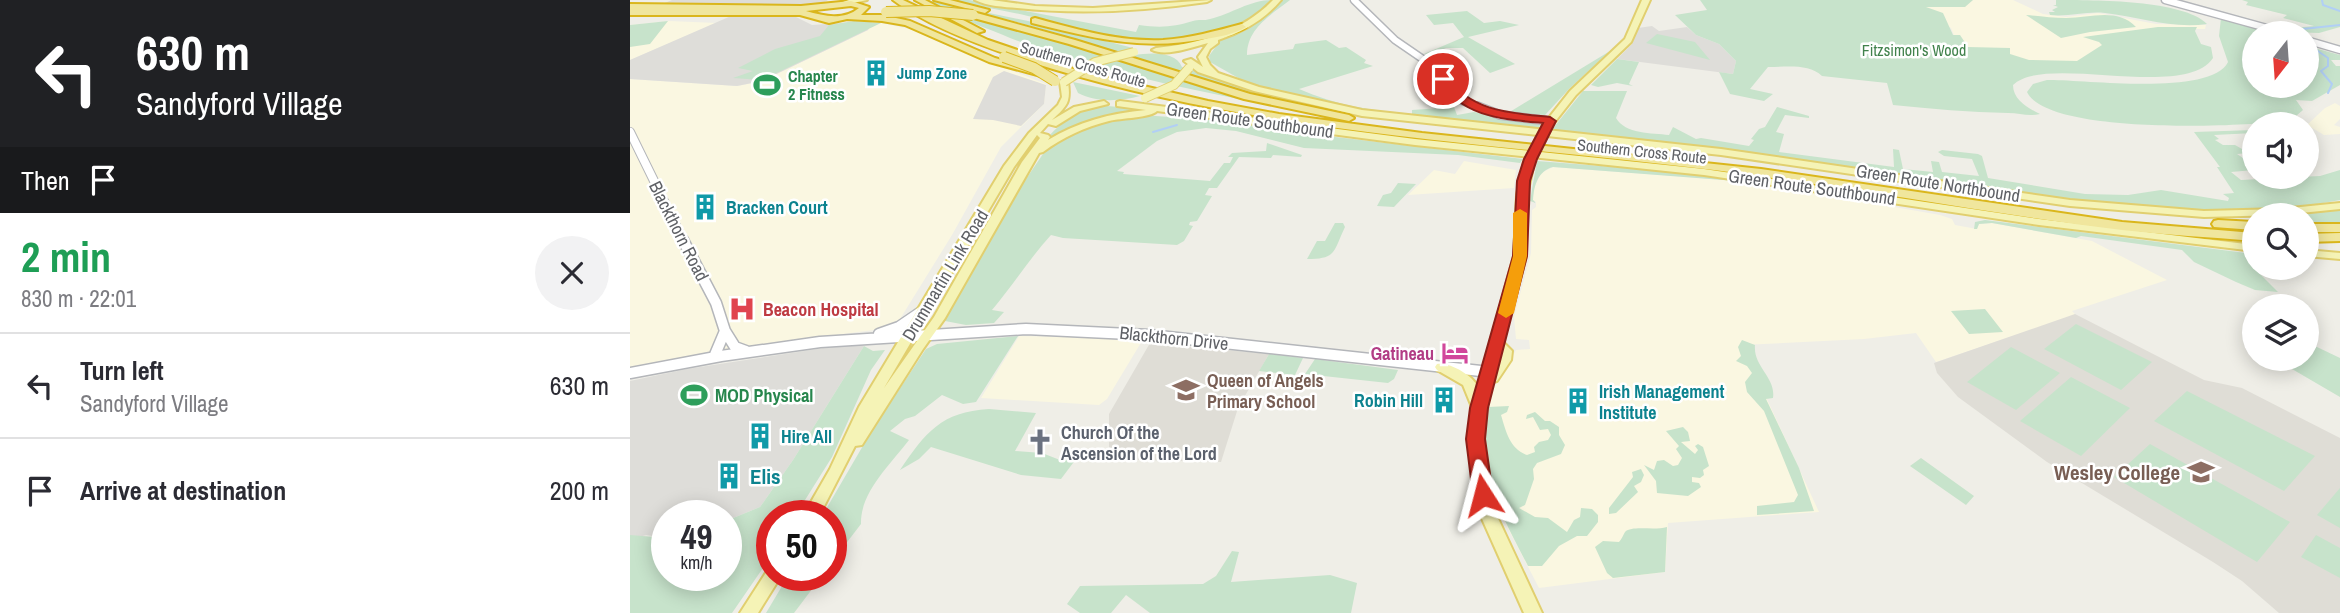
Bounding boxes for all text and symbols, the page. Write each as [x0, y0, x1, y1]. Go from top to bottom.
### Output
text: 630 m [136, 19, 250, 85]
north arrow [2242, 21, 2319, 98]
map controls [2242, 21, 2319, 371]
icon: left [21, 28, 112, 119]
street label: Southern Cross Route [1018, 36, 1148, 92]
park label: Fitzsimon's Wood [1862, 39, 1966, 61]
pin [1413, 49, 1473, 109]
building icon: Jump Zone [861, 58, 891, 88]
icon: arrive [1424, 60, 1462, 98]
place label: Jump Zone [897, 62, 967, 84]
place label: Chapter 2 Fitness [788, 65, 845, 105]
sports icon: Chapter 2 Fitness [752, 70, 782, 100]
text: Sandyford Village [136, 82, 343, 125]
street label: Green Route Southbound [1165, 96, 1335, 144]
button: sound [2242, 112, 2319, 189]
street label: Southern Cross Route [1576, 133, 1708, 169]
street label: Green Route Northbound [1854, 158, 2022, 208]
icon: arrive [84, 161, 122, 199]
text: Then [21, 163, 70, 198]
street label: Green Route Southbound [1727, 163, 1897, 211]
street label: Blackthorn Road [643, 177, 715, 285]
building icon: Bracken Court [690, 192, 720, 222]
place label: Bracken Court [726, 195, 828, 220]
button: search [2242, 203, 2319, 280]
street label: Drummartin Link Road [896, 205, 994, 345]
text: 2 min [21, 229, 111, 285]
button: close [535, 236, 609, 310]
text: 830 m · 22:01 [21, 283, 136, 314]
hospital icon: Beacon Hospital [727, 294, 757, 324]
button: layers [2242, 294, 2319, 371]
place label: Beacon Hospital [763, 297, 879, 322]
street label: Blackthorn Drive [1118, 320, 1230, 356]
hotel icon: Gatineau [1440, 338, 1470, 368]
place label: Gatineau [1371, 341, 1434, 366]
text: Turn left [80, 353, 164, 388]
icon: left [21, 367, 59, 405]
text: 630 m [550, 368, 609, 403]
place label: Queen of Angels Primary School [1207, 368, 1324, 414]
school or university icon: Queen of Angels Primary School [1171, 375, 1201, 405]
place label: Irish Management Institute [1599, 379, 1725, 425]
sports icon: MOD Physical [679, 380, 709, 410]
place label: MOD Physical [715, 383, 813, 408]
building icon: Robin Hill [1429, 385, 1459, 415]
building icon: Irish Management Institute [1563, 386, 1593, 416]
text: Sandyford Village [80, 388, 229, 419]
place label: Robin Hill [1354, 388, 1423, 413]
place label: Church Of the Ascension of the Lord [1061, 420, 1217, 466]
building icon: Hire All [745, 421, 775, 451]
place label: Hire All [781, 424, 832, 449]
church icon: Church Of the Ascension of the Lord [1025, 427, 1055, 457]
school or university icon: Wesley College [2186, 457, 2216, 487]
position arrow [1446, 458, 1520, 532]
place label: Wesley College [2054, 458, 2180, 487]
building icon: Elis [714, 461, 744, 491]
place label: Elis [750, 462, 781, 491]
icon: arrive [21, 472, 59, 510]
text: Arrive at destination [80, 473, 286, 508]
text: 200 m [550, 473, 609, 508]
speed limit sign: 50 [756, 500, 847, 591]
text: 49 [681, 513, 712, 560]
text: km/h [681, 550, 713, 575]

